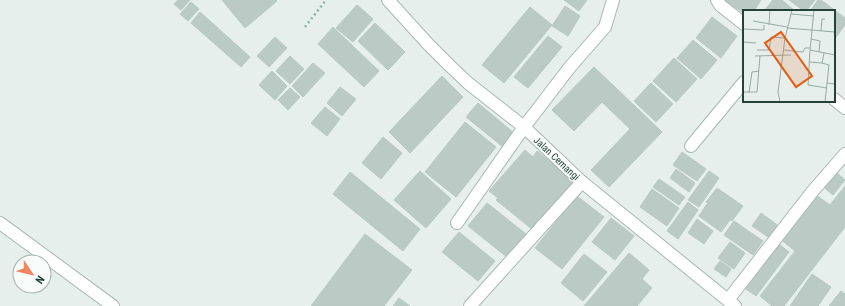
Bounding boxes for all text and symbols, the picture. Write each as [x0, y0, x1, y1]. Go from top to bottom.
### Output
inset map [743, 10, 835, 102]
street label: Jalan Cemangi [531, 134, 582, 182]
north arrow [12, 254, 52, 294]
text: N [32, 273, 47, 286]

